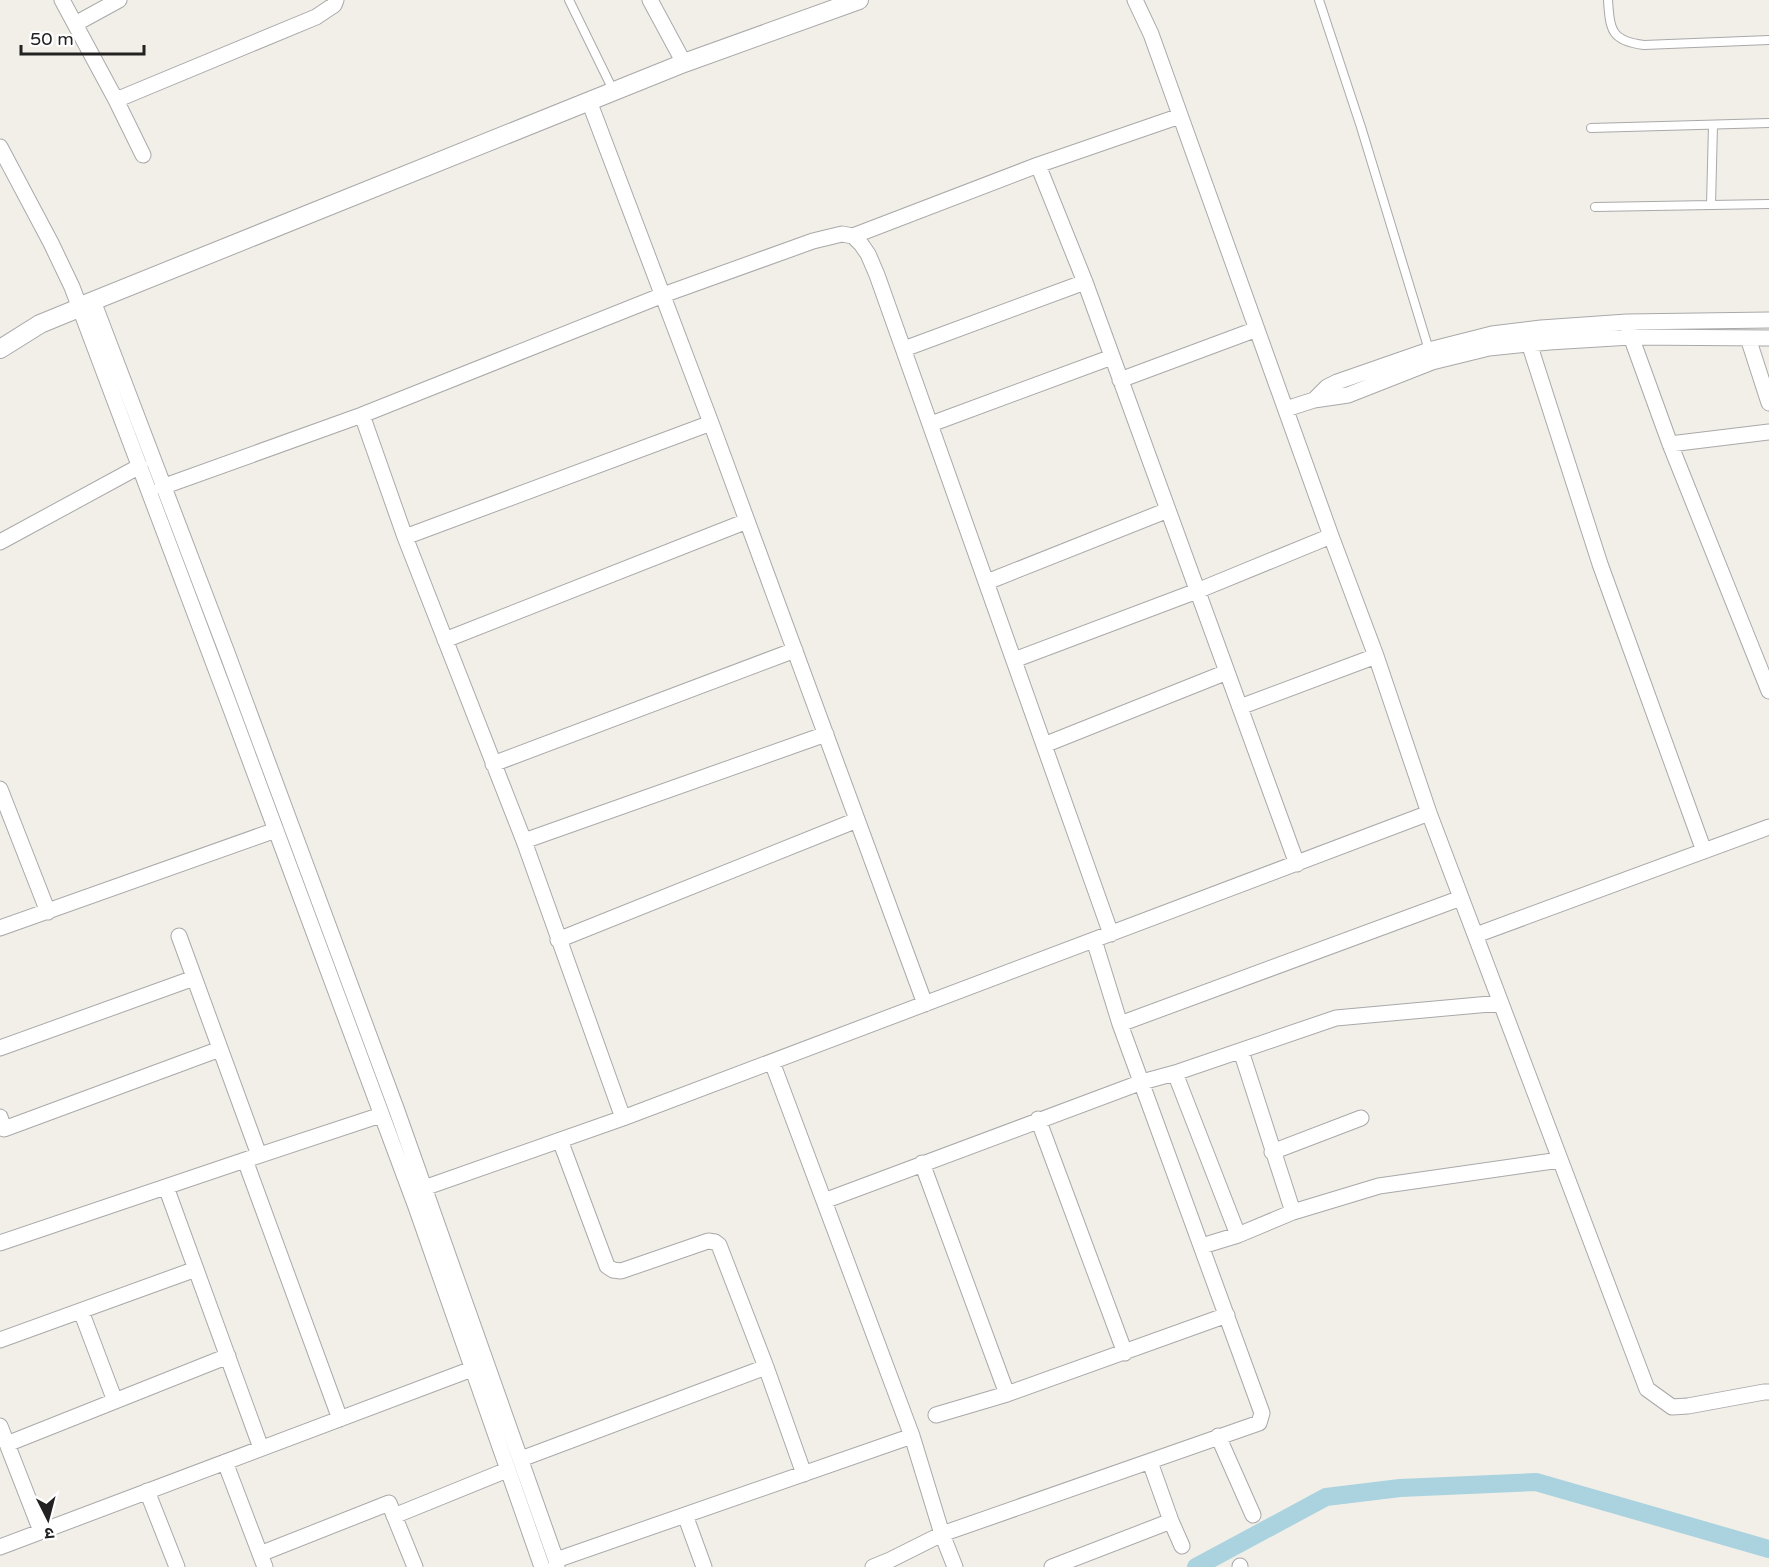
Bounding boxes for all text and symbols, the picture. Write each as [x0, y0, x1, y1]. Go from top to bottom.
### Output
scale bar [21, 18, 144, 56]
text: 50 m [30, 28, 74, 50]
north arrow [18, 1489, 78, 1549]
text: उ [43, 1522, 55, 1543]

